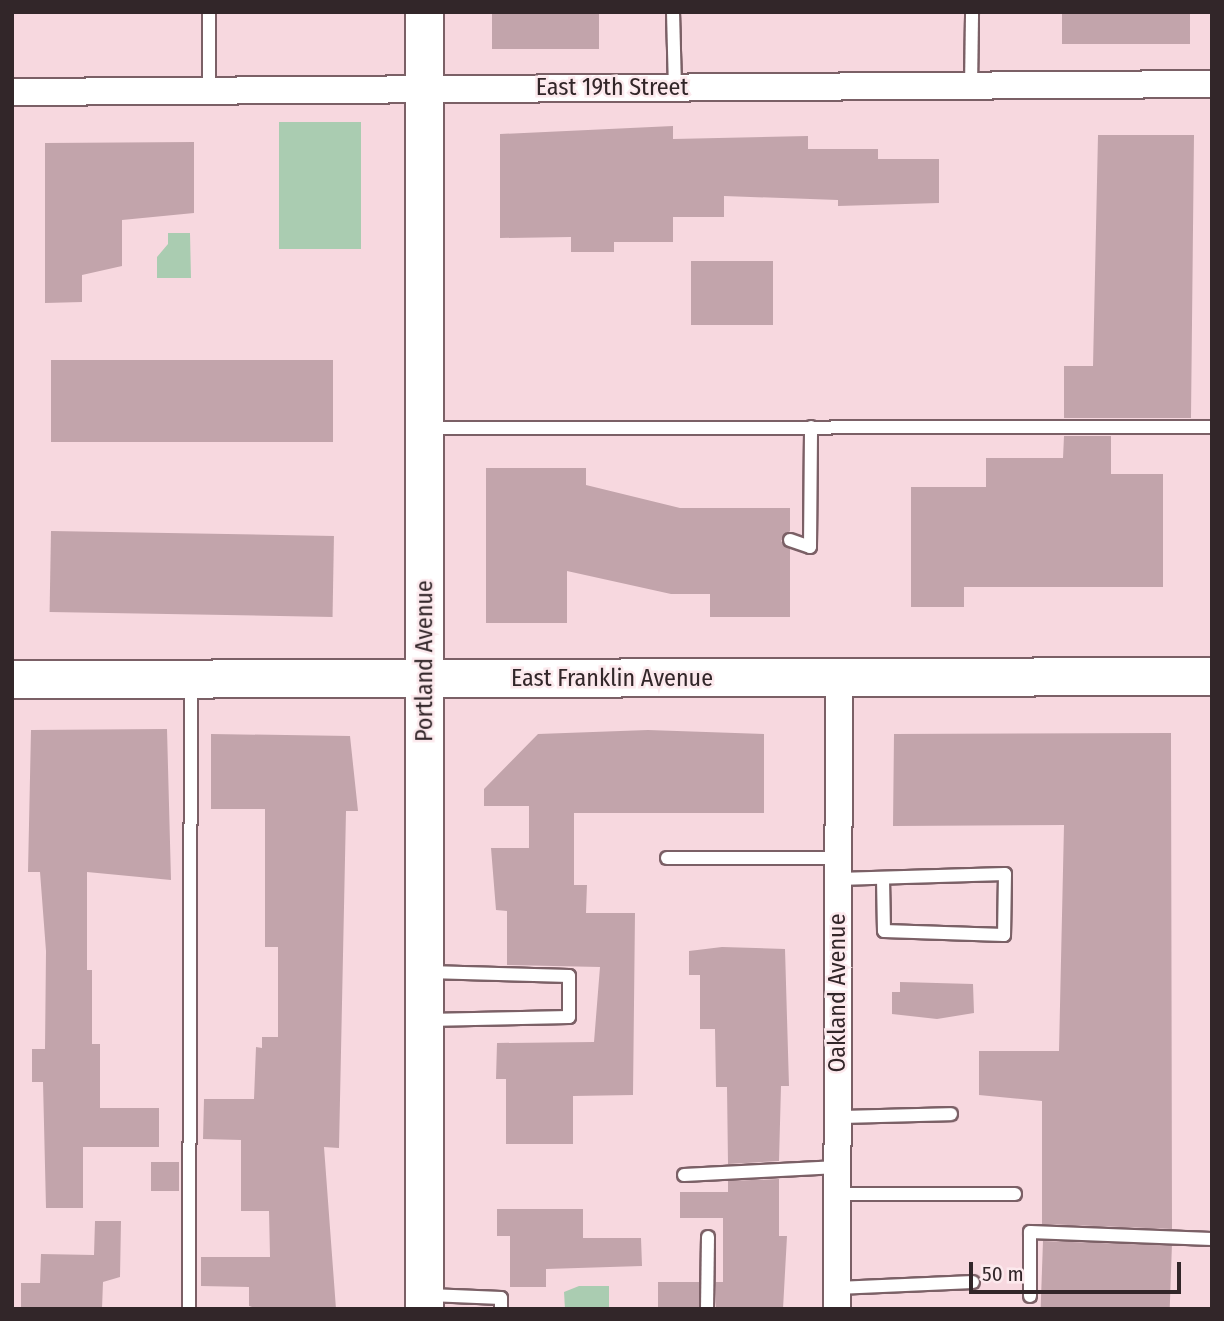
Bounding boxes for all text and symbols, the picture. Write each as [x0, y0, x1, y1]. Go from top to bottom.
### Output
street label: East 19th Street [536, 74, 688, 102]
street label: Portland Avenue [411, 580, 439, 742]
street label: East Franklin Avenue [511, 665, 713, 693]
street label: Oakland Avenue [824, 913, 852, 1073]
scale bar [972, 1248, 1184, 1292]
text: 50 m [982, 1261, 1024, 1287]

